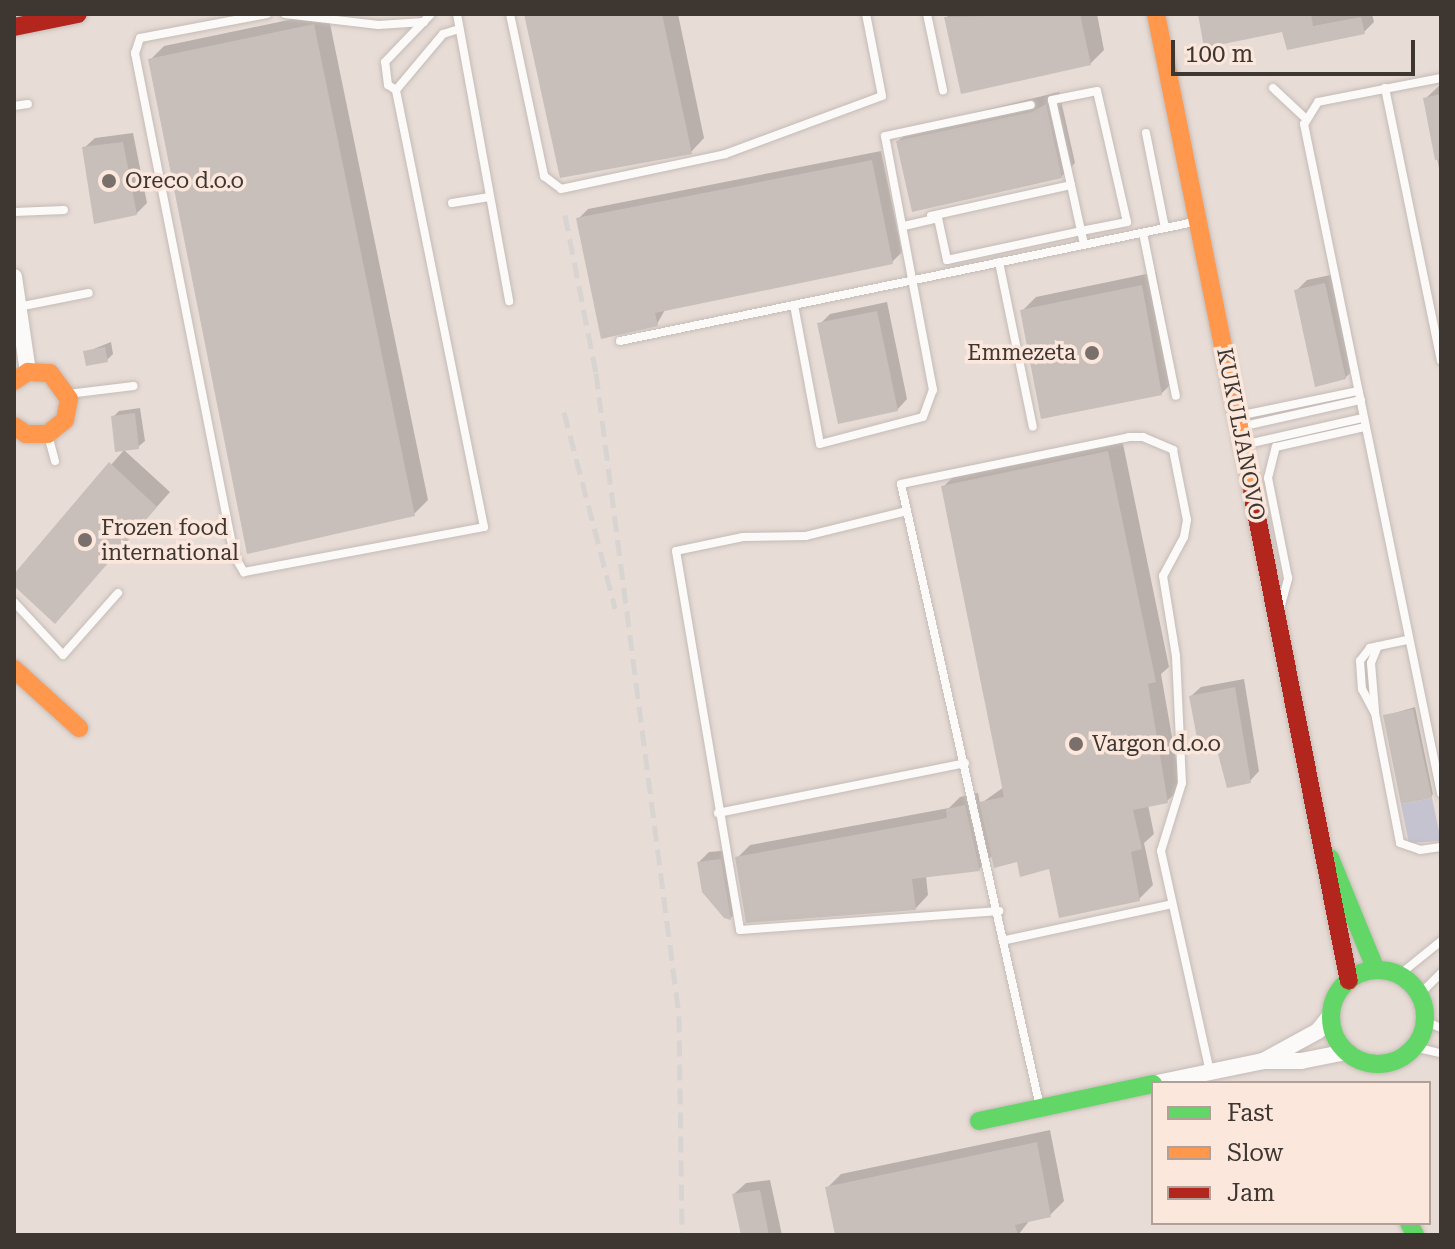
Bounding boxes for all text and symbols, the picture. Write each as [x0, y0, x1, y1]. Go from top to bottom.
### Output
scale bar [1175, 24, 1419, 74]
text: 100 m [1185, 40, 1253, 68]
place label: Oreco d.o.o [125, 168, 244, 194]
marker: Oreco d.o.o [100, 172, 118, 190]
place label: Emmezeta [967, 340, 1076, 366]
marker: Emmezeta [1083, 344, 1101, 362]
street label: KUKULJANOVO [1211, 346, 1271, 522]
place label: Frozen food international [101, 514, 239, 566]
marker: Frozen food international [76, 531, 94, 549]
place label: Vargon d.o.o [1092, 731, 1221, 757]
marker: Vargon d.o.o [1067, 735, 1085, 753]
legend [1151, 1081, 1431, 1225]
text: Fast [1227, 1099, 1274, 1127]
text: Slow [1227, 1139, 1283, 1167]
text: Jam [1227, 1179, 1275, 1207]

